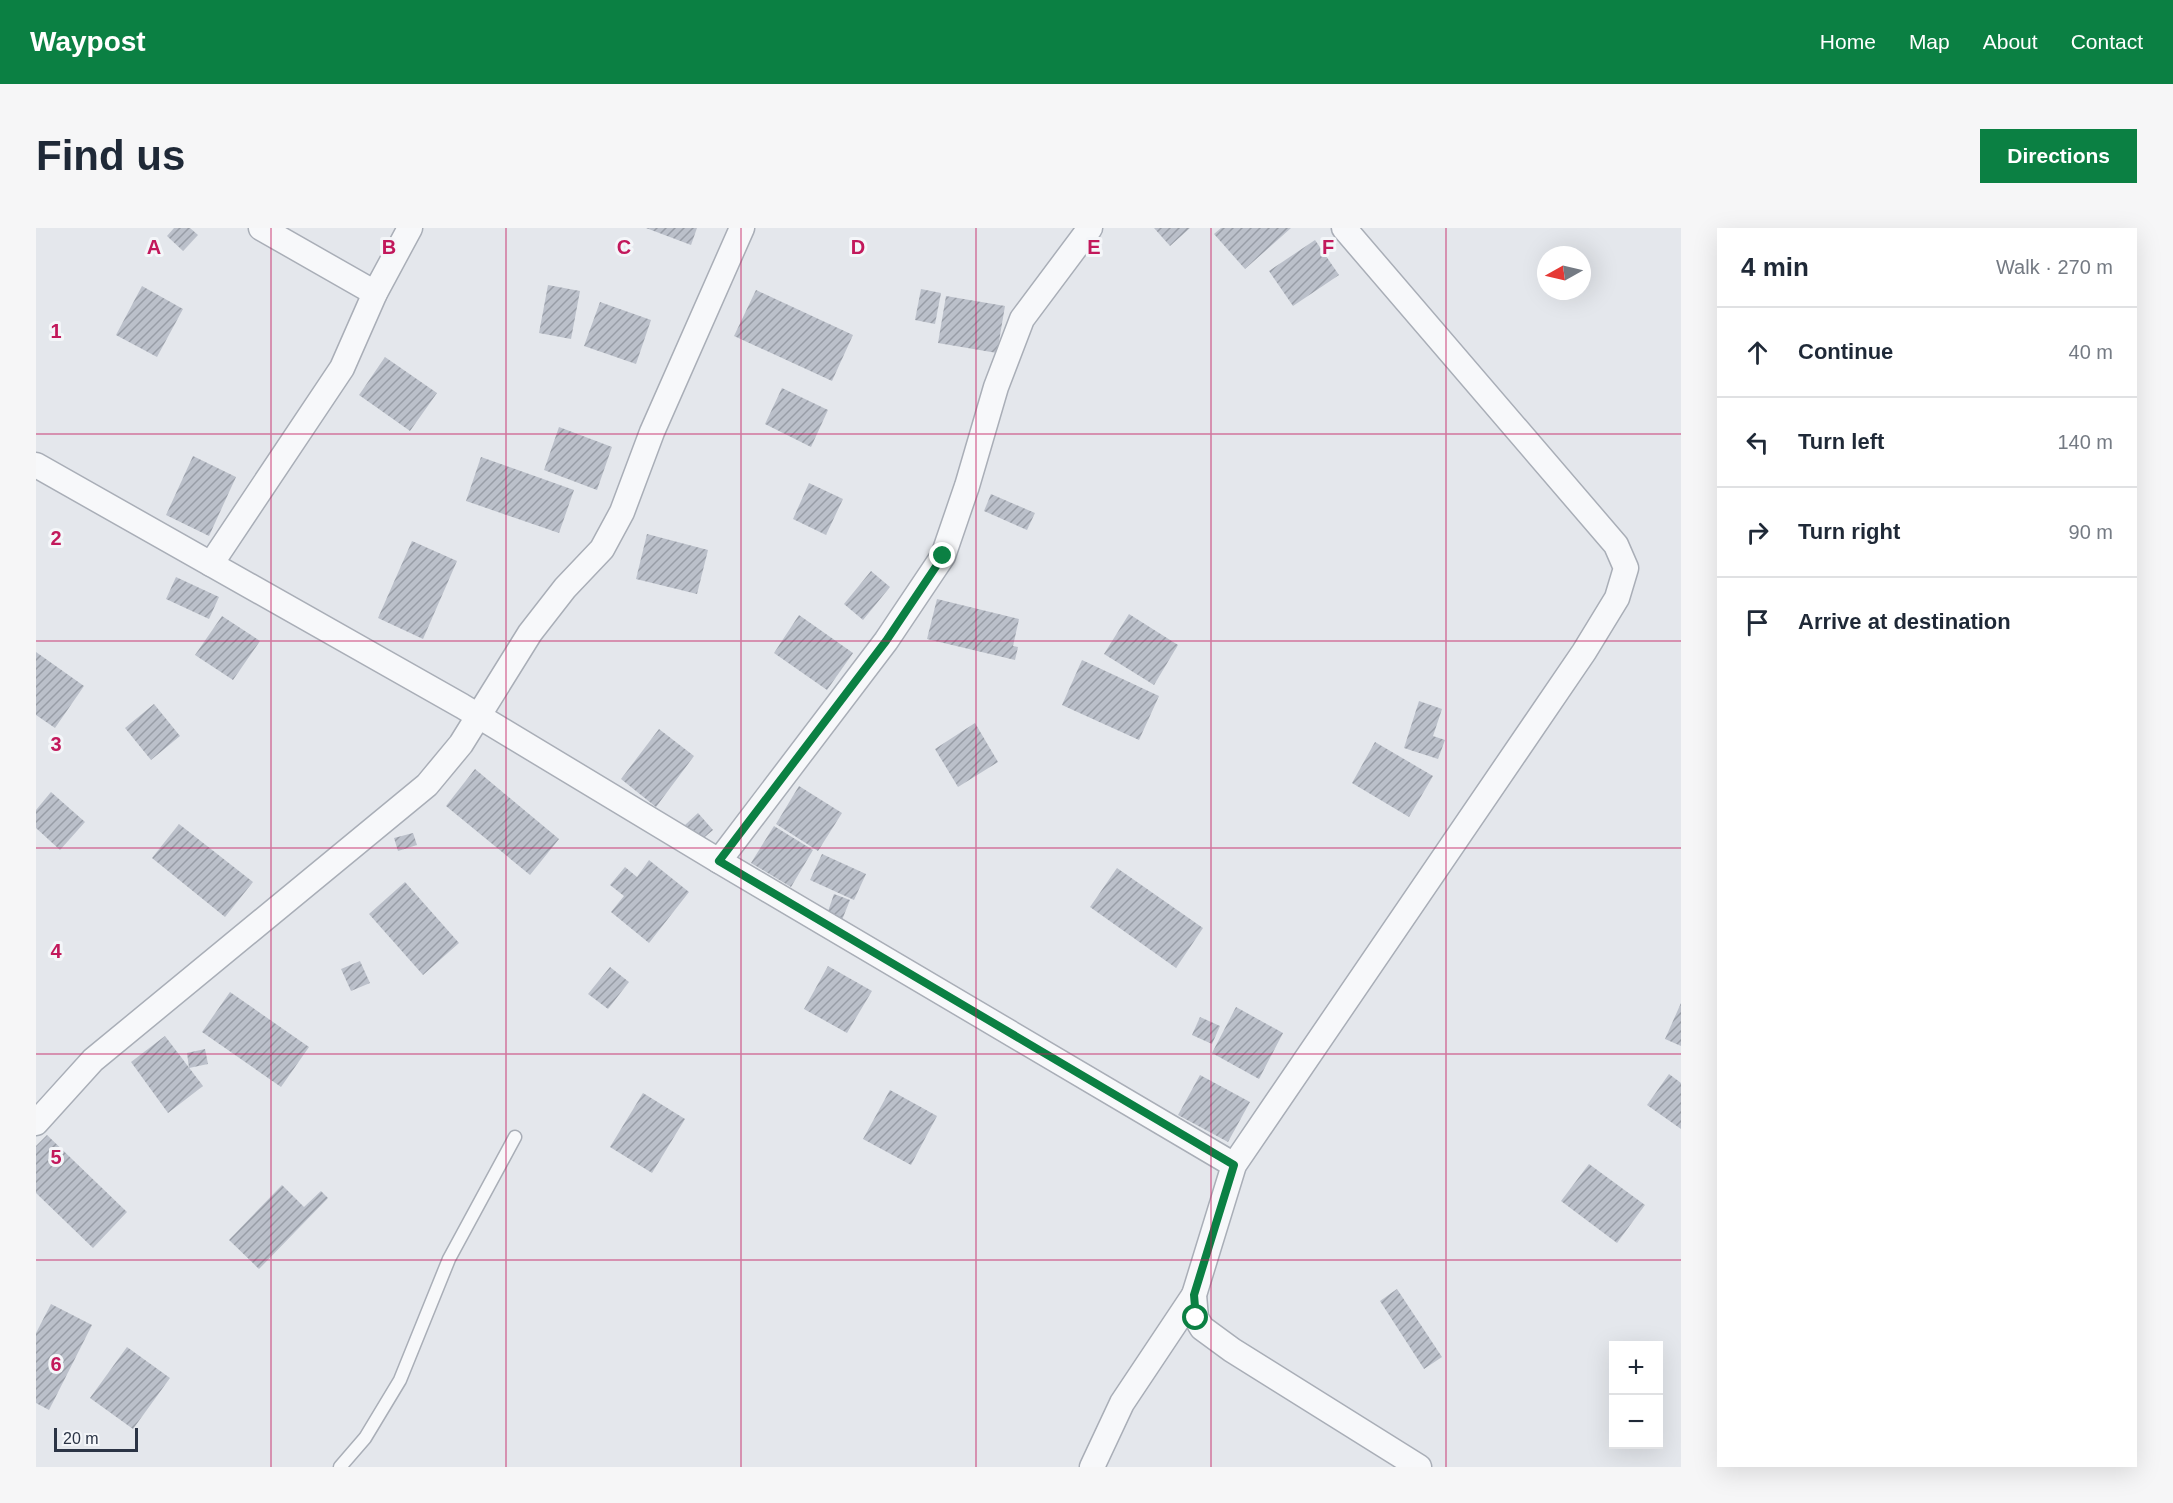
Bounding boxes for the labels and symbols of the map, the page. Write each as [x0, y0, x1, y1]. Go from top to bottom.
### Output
text: A [147, 236, 161, 258]
text: B [382, 236, 396, 258]
text: C [617, 236, 631, 258]
text: D [851, 236, 865, 258]
text: E [1087, 236, 1101, 258]
text: F [1322, 236, 1334, 258]
north arrow [1537, 246, 1591, 300]
text: 1 [50, 320, 62, 342]
text: 2 [50, 527, 62, 549]
route end [929, 542, 955, 568]
text: 3 [50, 733, 62, 755]
text: 4 [50, 940, 62, 962]
text: 5 [50, 1146, 62, 1168]
route start [1182, 1304, 1208, 1330]
text: 6 [50, 1353, 62, 1375]
scale bar [54, 1425, 138, 1452]

